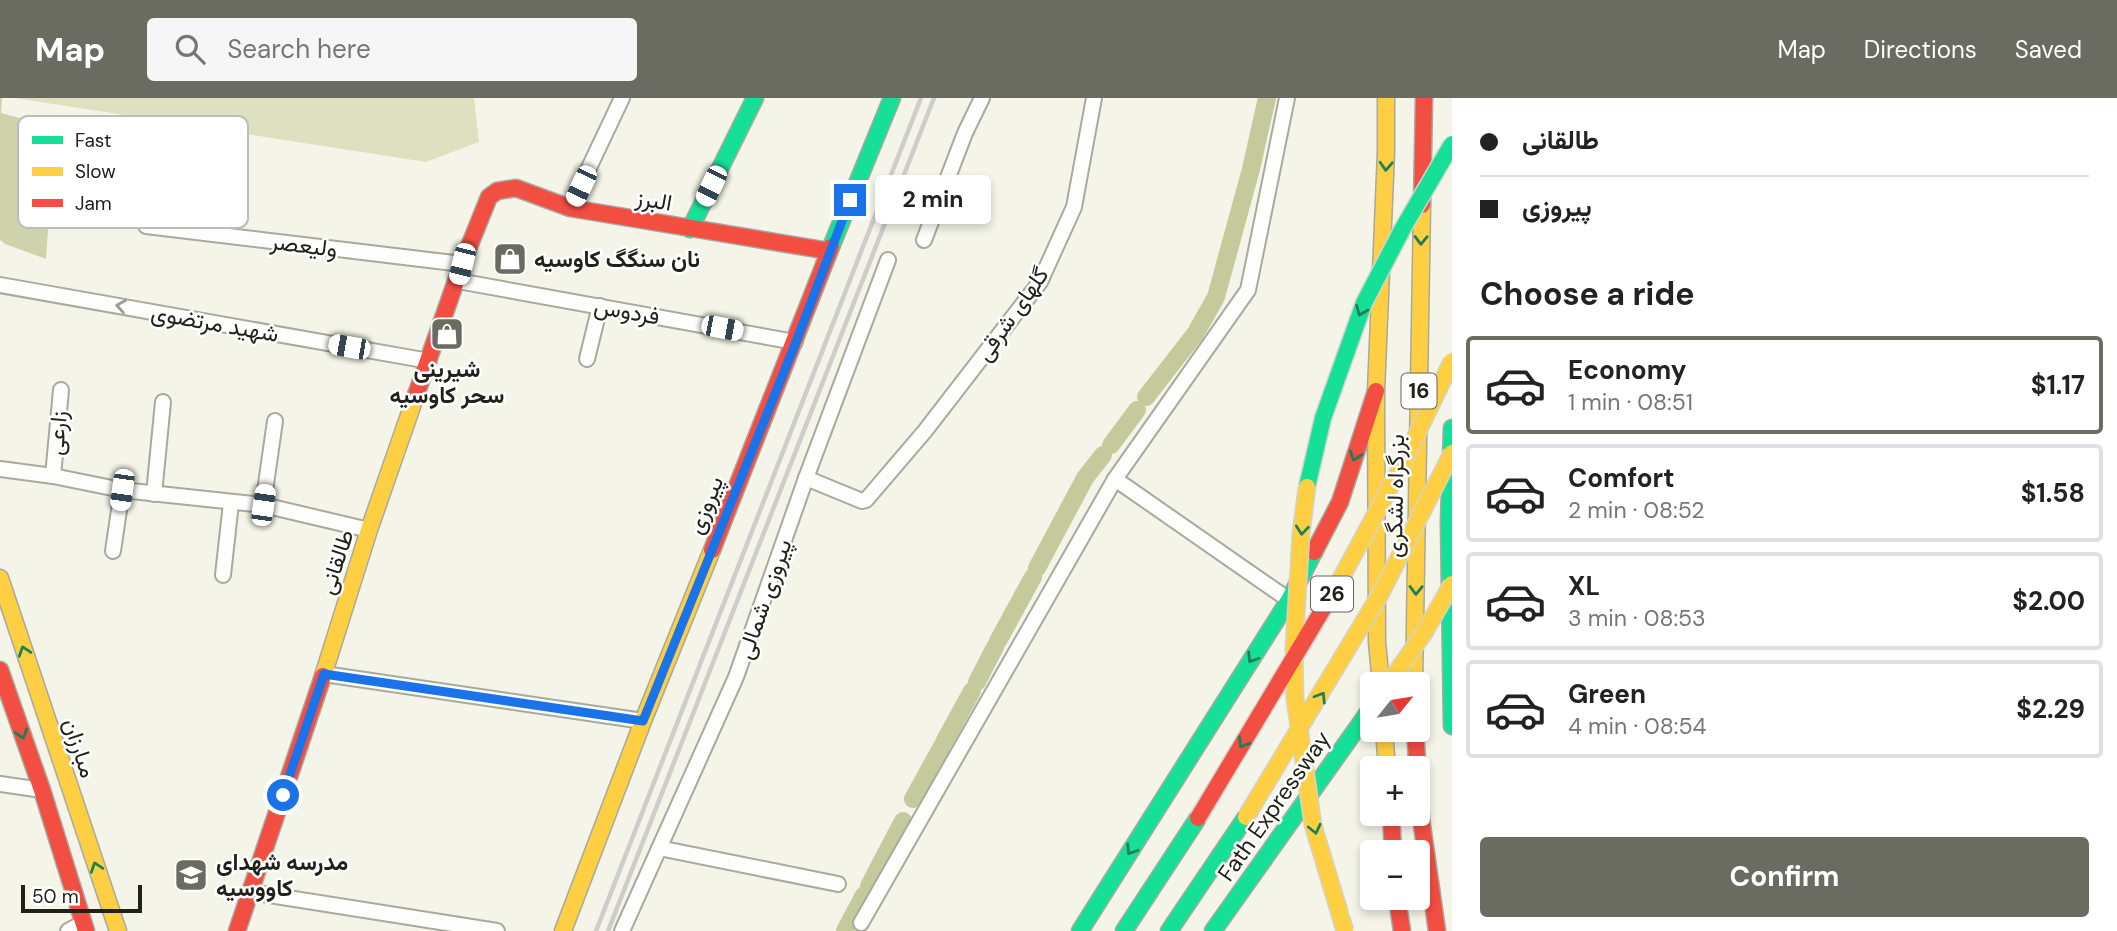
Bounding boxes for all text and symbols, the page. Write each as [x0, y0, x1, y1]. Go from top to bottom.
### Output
search box [147, 18, 637, 81]
text: Map [35, 28, 105, 71]
icon: search [171, 30, 209, 68]
text: Search here [227, 32, 371, 66]
text: Map [1778, 34, 1826, 65]
text: Directions [1864, 34, 1977, 65]
text: Saved [2015, 34, 2082, 65]
legend [18, 116, 248, 228]
text: طالقانی [1522, 123, 1599, 157]
text: Fast [75, 128, 111, 153]
text: Slow [75, 159, 116, 184]
one-way arrow [1378, 161, 1393, 172]
car [563, 163, 600, 209]
car [693, 163, 730, 209]
callout: 2 min [874, 176, 990, 224]
street label: البرز [633, 182, 675, 218]
route end [834, 184, 866, 216]
text: 2 min [903, 184, 963, 214]
text: پیروزی [1522, 190, 1592, 224]
text: Jam [75, 191, 112, 216]
street label: ولیعصر [268, 226, 339, 264]
one-way arrow [1413, 234, 1428, 245]
shop icon: نان سنگگ کاوسیه [491, 240, 529, 278]
car [447, 241, 478, 287]
place label: نان سنگگ کاوسیه [534, 244, 700, 274]
street label: گلهای شرقی [969, 261, 1055, 367]
text: Choose a ride [1480, 273, 1695, 315]
street label: فردوس [592, 290, 662, 332]
street label: شهید مرتضوی [149, 297, 281, 349]
one-way arrow [115, 299, 127, 314]
one-way arrow [1356, 304, 1370, 316]
car [700, 314, 745, 342]
shop icon: شیرینی سحر کاوسیه [428, 315, 466, 353]
car [327, 333, 372, 361]
text: Economy [1568, 353, 1686, 387]
place label: شیرینی سحر کاوسیه [390, 354, 504, 410]
icon: car [1484, 354, 1547, 417]
text: $1.17 [2031, 368, 2085, 402]
road number: 16 [1402, 374, 1436, 408]
text: 1 min · 08:51 [1568, 387, 1693, 417]
street label: زارعی [40, 409, 74, 457]
street label: بزرگراه لشگری [1379, 434, 1411, 558]
one-way arrow [1348, 449, 1363, 461]
text: Comfort [1568, 461, 1674, 495]
icon: car [1484, 462, 1547, 525]
car [109, 468, 136, 512]
street label: پیروزی [680, 472, 731, 539]
text: $1.58 [2021, 476, 2085, 510]
car [250, 483, 277, 527]
text: 2 min · 08:52 [1568, 495, 1705, 525]
one-way arrow [1295, 525, 1310, 536]
street label: طالقانی [311, 526, 361, 598]
street label: پیروزی شمالی [729, 535, 799, 663]
text: XL [1568, 569, 1600, 603]
icon: car [1484, 570, 1547, 633]
road number: 26 [1311, 576, 1353, 612]
one-way arrow [1409, 584, 1424, 595]
text: $2.00 [2012, 584, 2085, 618]
text: 3 min · 08:53 [1568, 603, 1706, 633]
one-way arrow [18, 645, 32, 657]
one-way arrow [1248, 650, 1261, 663]
north arrow [1360, 672, 1430, 742]
map controls [1360, 672, 1430, 910]
text: Green [1568, 677, 1646, 711]
icon: car [1484, 678, 1547, 741]
one-way arrow [1312, 692, 1325, 705]
text: $2.29 [2016, 692, 2085, 726]
text: 4 min · 08:54 [1568, 711, 1706, 741]
street label: مبارزان [56, 714, 104, 782]
street label: Fath Expressway [1211, 725, 1337, 887]
one-way arrow [14, 728, 28, 740]
one-way arrow [1238, 736, 1251, 749]
button: + [1360, 756, 1430, 826]
route start [267, 779, 299, 811]
one-way arrow [1307, 823, 1321, 835]
button: Confirm [1480, 837, 2089, 917]
button: − [1360, 840, 1430, 910]
one-way arrow [1126, 842, 1139, 855]
place label: مدرسه شهدای کاووسیه [216, 847, 348, 903]
school or university icon: مدرسه شهدای کاووسیه [172, 856, 210, 894]
one-way arrow [90, 861, 104, 873]
scale bar [21, 882, 142, 914]
text: 50 m [32, 884, 79, 909]

